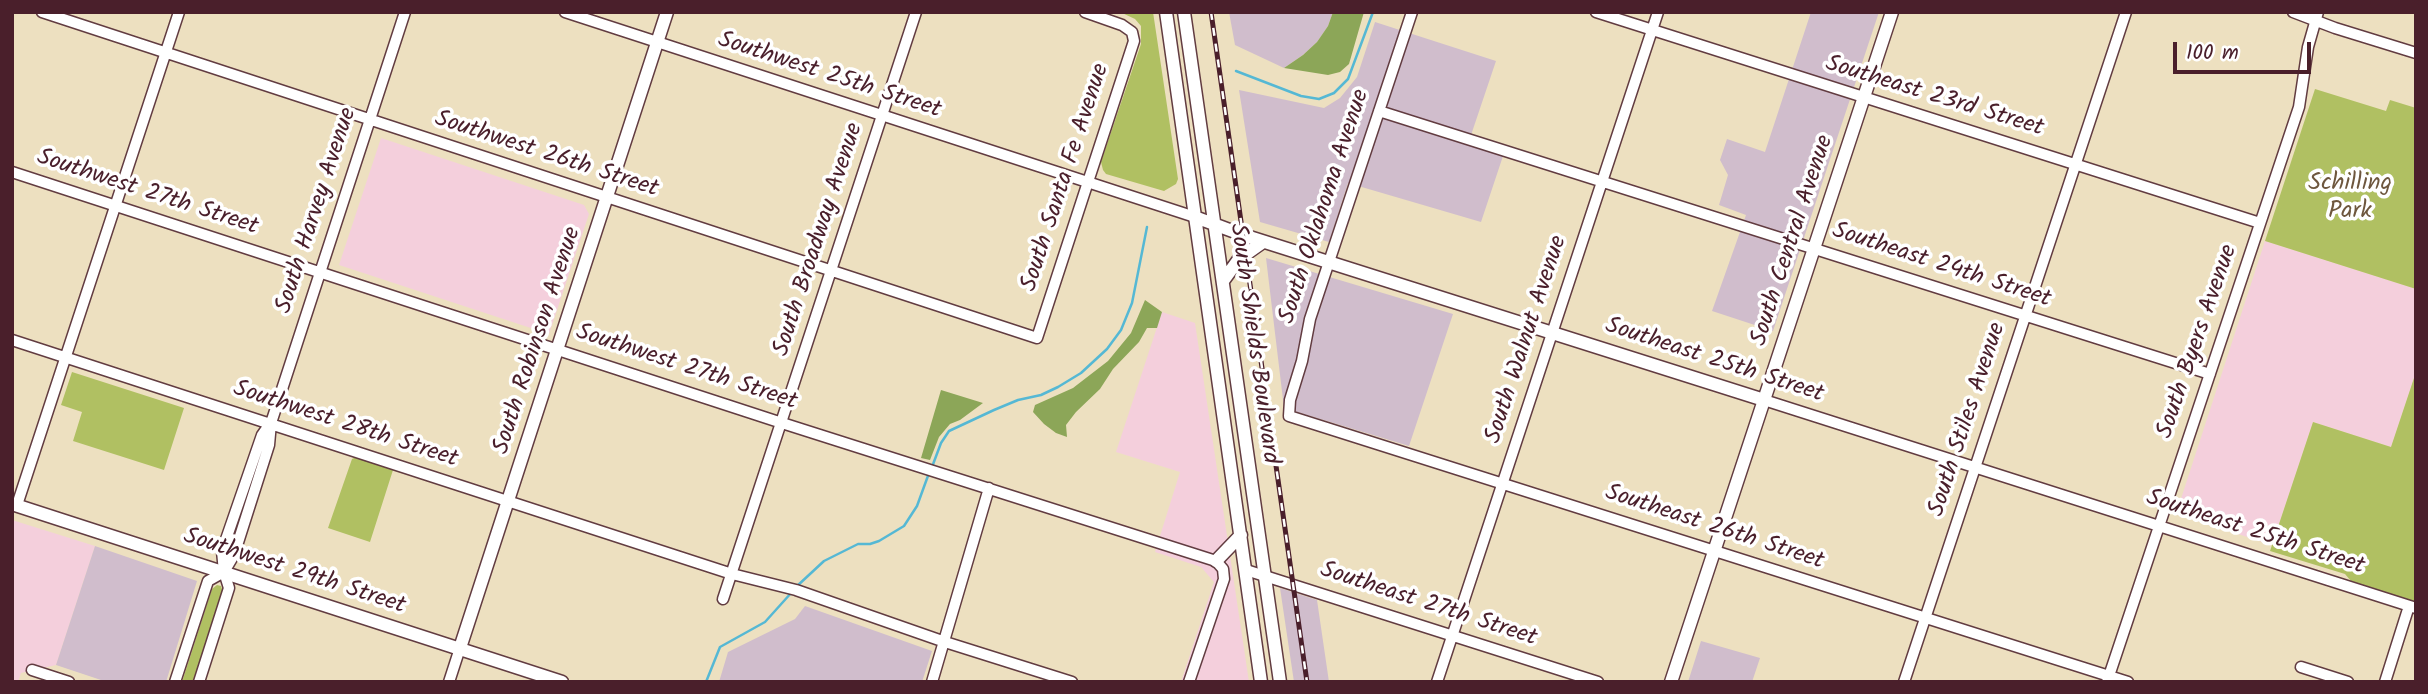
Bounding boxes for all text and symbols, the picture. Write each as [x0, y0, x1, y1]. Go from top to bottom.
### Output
street label: Southwest 25th Street [714, 27, 944, 127]
scale bar [2176, 28, 2314, 72]
text: 100 m [2186, 37, 2239, 70]
street label: Southeast 23rd Street [1821, 51, 2047, 145]
street label: South Santa Fe Avenue [1017, 61, 1117, 295]
street label: South Oklahoma Avenue [1275, 86, 1377, 328]
street label: South Harvey Avenue [271, 104, 365, 318]
street label: Southwest 26th Street [431, 106, 661, 206]
street label: South Broadway Avenue [769, 120, 871, 360]
street label: South Central Avenue [1746, 132, 1842, 350]
street label: Southwest 27th Street [33, 145, 261, 243]
park label: Schilling Park [2308, 171, 2392, 227]
street label: Southeast 24th Street [1828, 218, 2054, 316]
street label: South Shields Boulevard [1221, 222, 1283, 466]
street label: South Robinson Avenue [489, 224, 589, 458]
street label: South Walnut Avenue [1481, 232, 1575, 448]
street label: South Byers Avenue [2152, 241, 2246, 443]
street label: Southeast 25th Street [1601, 313, 1827, 411]
street label: Southwest 27th Street [572, 320, 800, 418]
street label: South Stiles Avenue [1924, 320, 2014, 520]
street label: Southwest 28th Street [229, 376, 461, 476]
street label: Southeast 26th Street [1601, 480, 1827, 578]
street label: Southeast 25th Street [2142, 485, 2368, 583]
street label: Southwest 29th Street [179, 524, 409, 622]
street label: Southeast 27th Street [1316, 557, 1540, 655]

